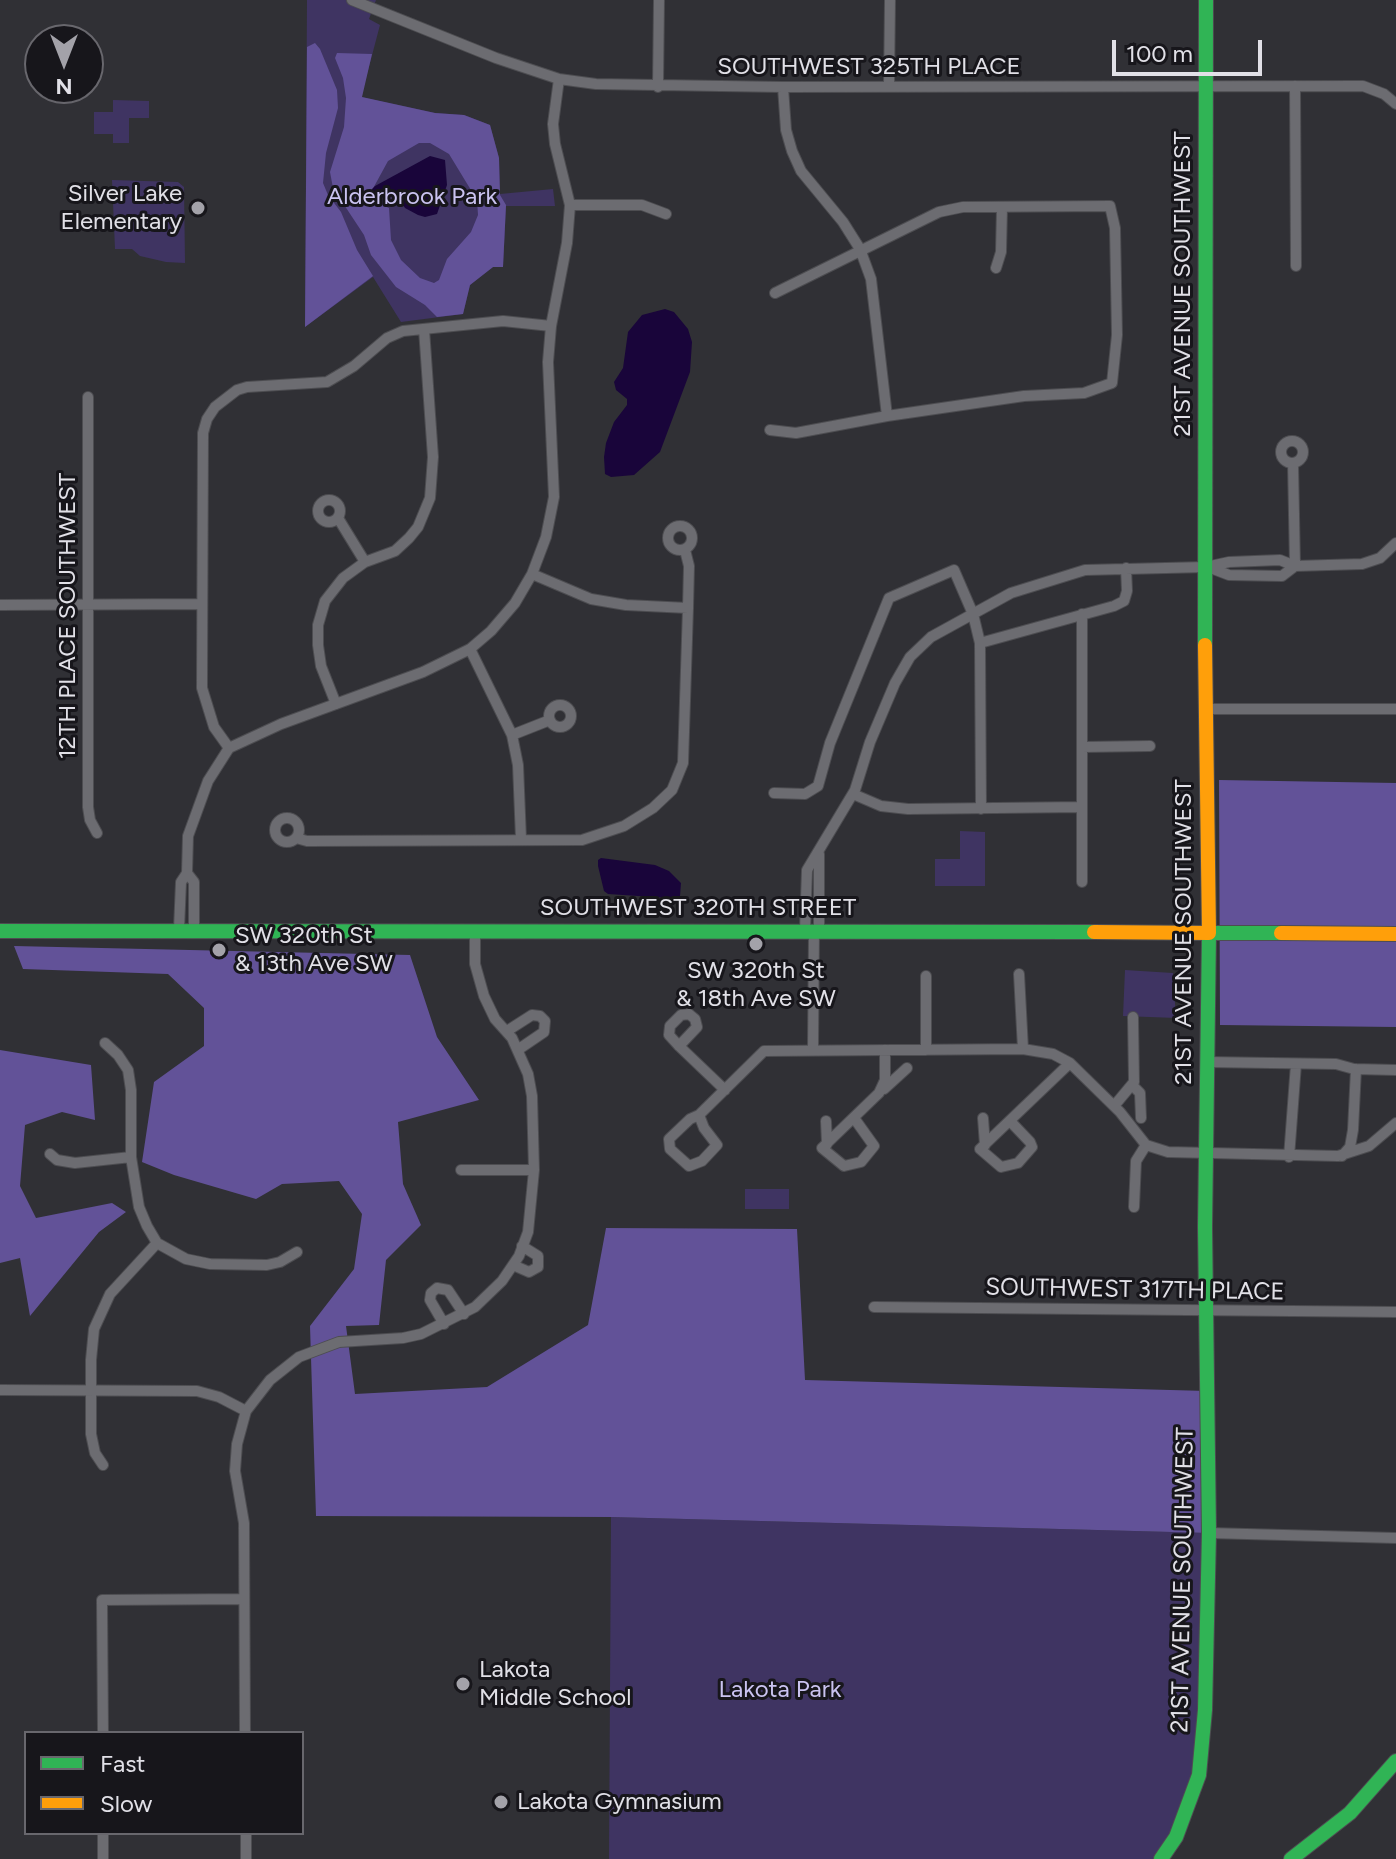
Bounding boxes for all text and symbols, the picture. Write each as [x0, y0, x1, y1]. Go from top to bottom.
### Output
north arrow [24, 24, 104, 104]
scale bar [1116, 24, 1266, 74]
text: 100 m [1126, 39, 1193, 68]
street label: SOUTHWEST 325TH PLACE [717, 53, 1021, 81]
text: N [56, 73, 73, 100]
street label: 21ST AVENUE SOUTHWEST [1169, 131, 1197, 437]
place label: Silver Lake Elementary [61, 180, 182, 236]
park label: Alderbrook Park [327, 183, 497, 211]
marker: Silver Lake Elementary [189, 199, 207, 217]
street label: 12TH PLACE SOUTHWEST [54, 473, 82, 759]
street label: 21ST AVENUE SOUTHWEST [1170, 779, 1198, 1085]
street label: SOUTHWEST 320TH STREET [540, 894, 856, 922]
place label: SW 320th St & 13th Ave SW [235, 922, 393, 978]
marker: SW 320th St & 18th Ave SW [747, 935, 765, 953]
marker: SW 320th St & 13th Ave SW [210, 941, 228, 959]
place label: SW 320th St & 18th Ave SW [676, 957, 836, 1013]
street label: SOUTHWEST 317TH PLACE [985, 1273, 1285, 1307]
street label: 21ST AVENUE SOUTHWEST [1166, 1427, 1200, 1733]
place label: Lakota Middle School [479, 1656, 632, 1712]
marker: Lakota Middle School [454, 1675, 472, 1693]
park label: Lakota Park [719, 1676, 841, 1704]
legend [24, 1731, 304, 1835]
text: Fast [100, 1749, 145, 1778]
place label: Lakota Gymnasium [517, 1788, 722, 1816]
text: Slow [100, 1789, 152, 1818]
marker: Lakota Gymnasium [492, 1793, 510, 1811]

